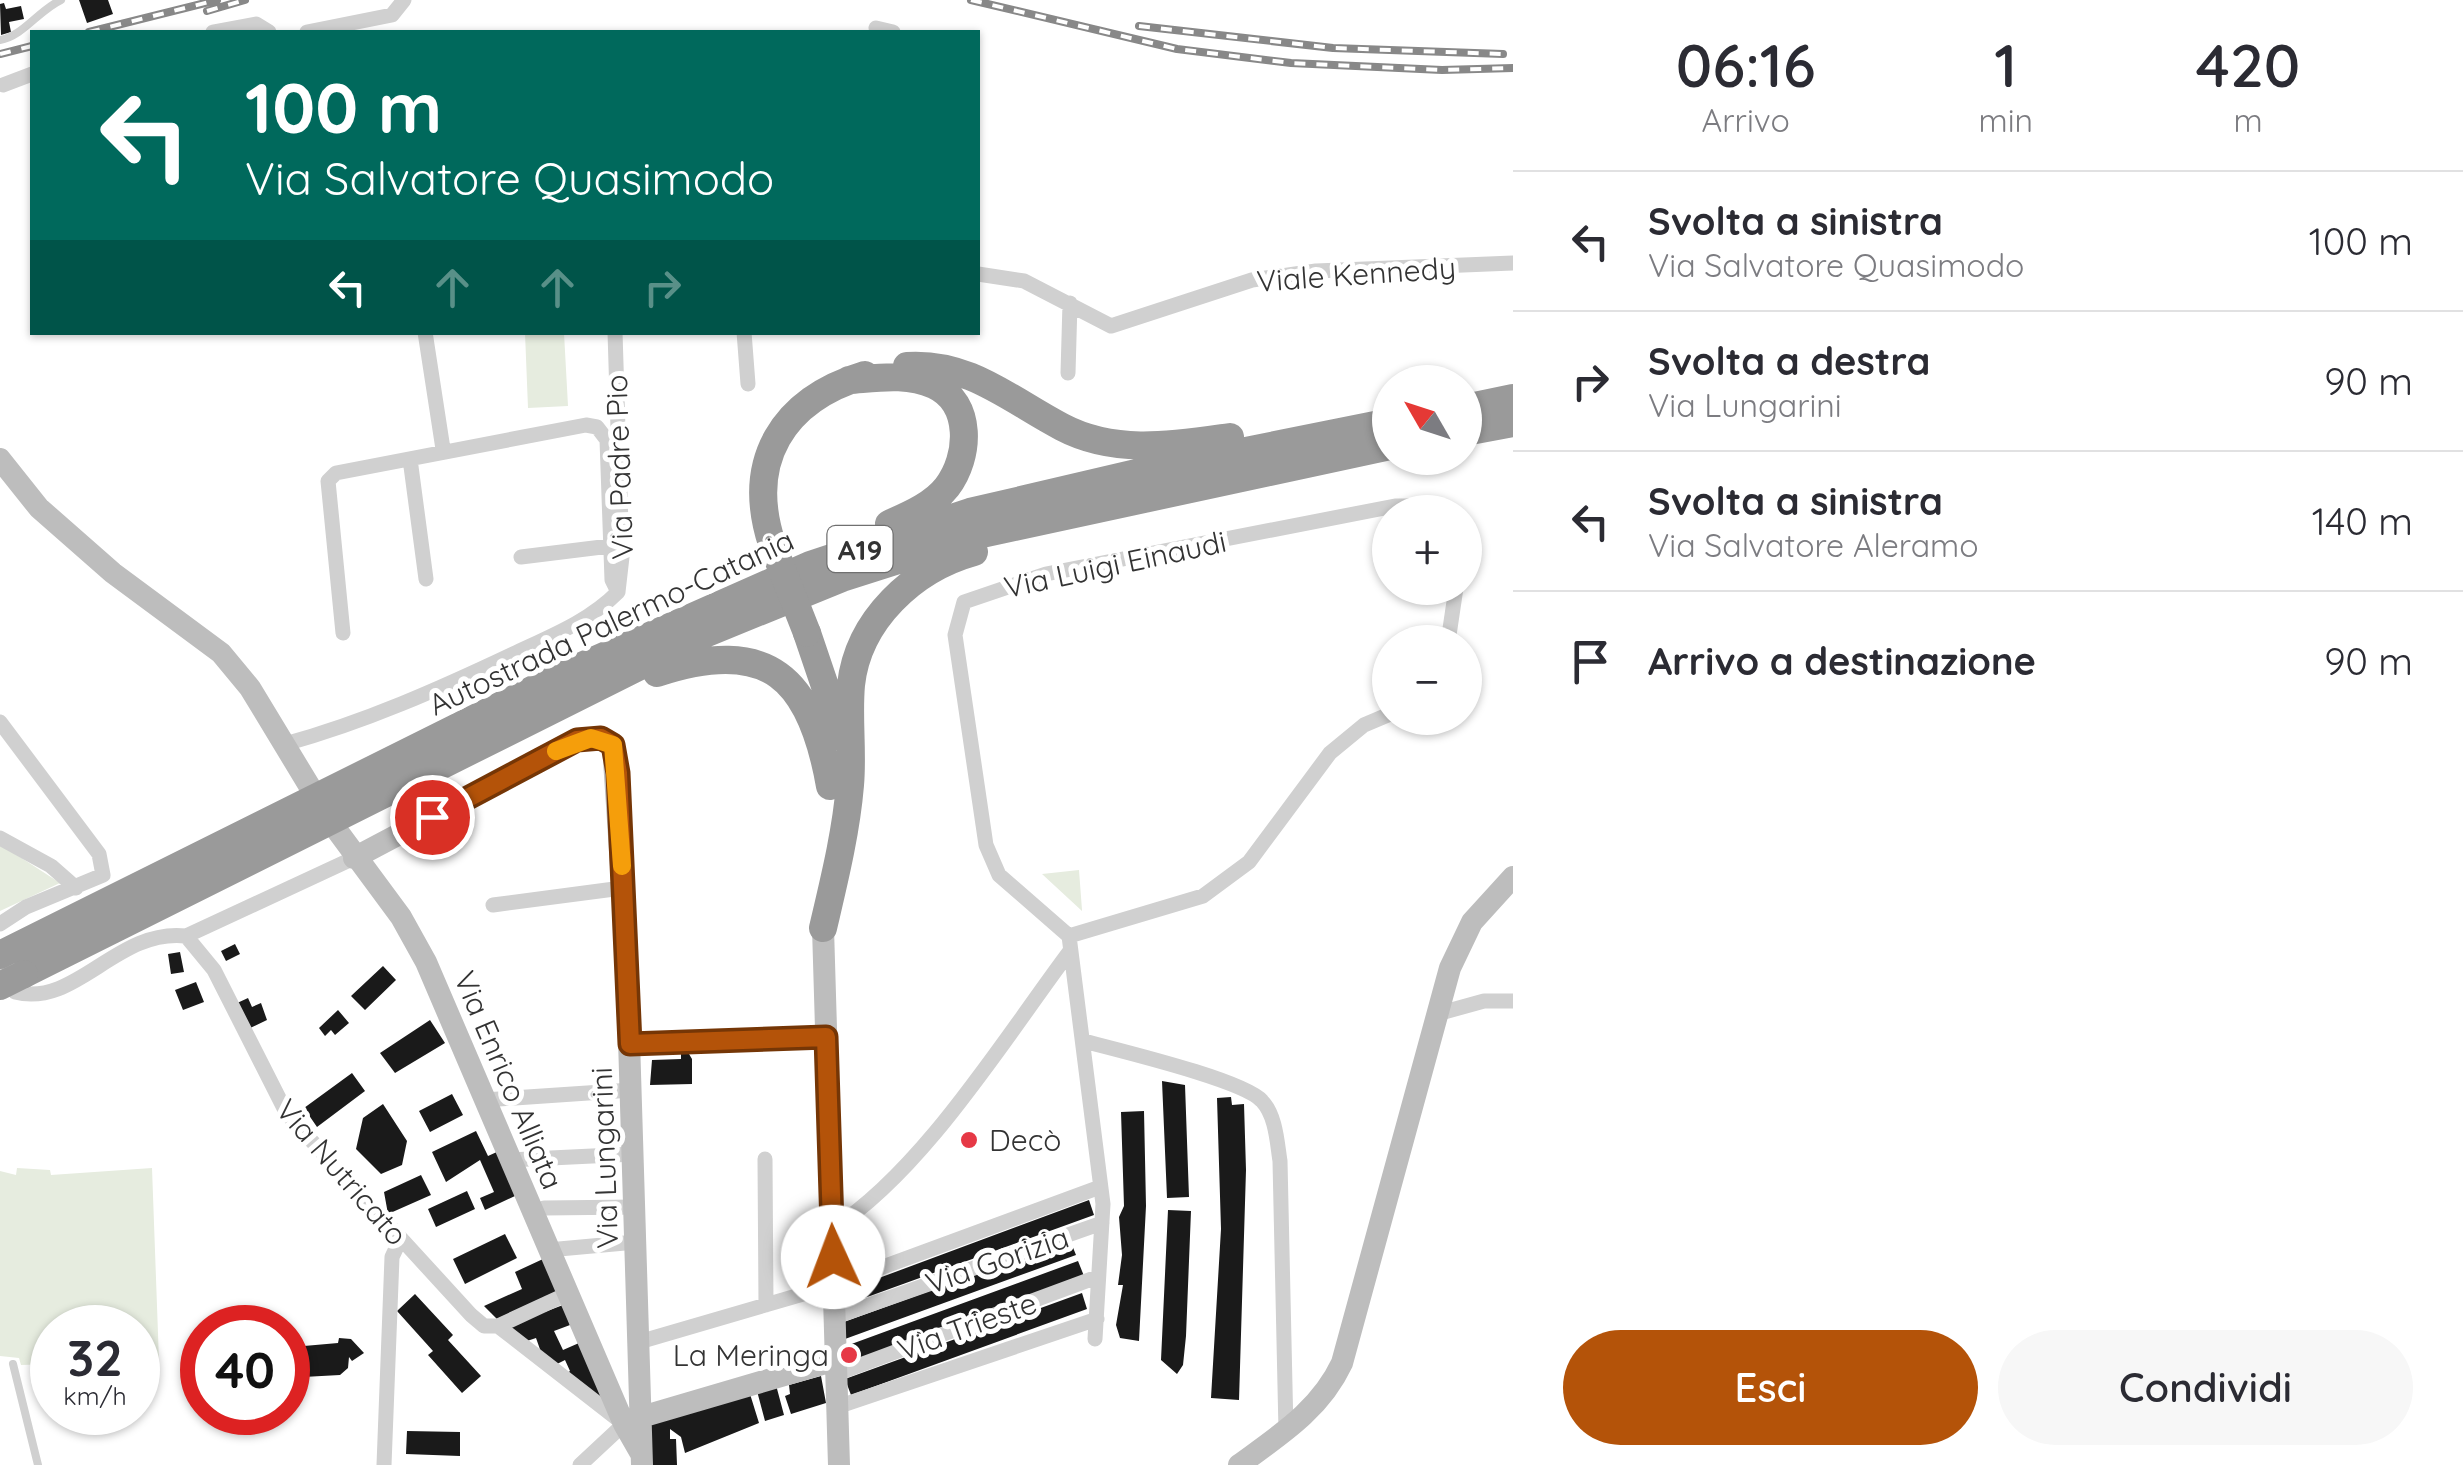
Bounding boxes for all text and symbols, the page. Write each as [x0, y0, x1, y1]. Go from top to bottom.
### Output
text: 06:16 [1676, 27, 1816, 102]
text: 1 [1994, 27, 2017, 102]
text: 420 [2196, 27, 2300, 102]
text: 100 m [245, 63, 442, 151]
icon: left [80, 70, 210, 200]
text: Arrivo [1702, 100, 1790, 140]
text: min [1978, 100, 2033, 140]
text: m [2233, 100, 2263, 140]
text: Via Salvatore Quasimodo [245, 150, 774, 206]
text: Svolta a sinistra [1648, 197, 1943, 245]
icon: left [1563, 214, 1618, 269]
text: 100 m [2309, 217, 2413, 265]
text: Via Salvatore Quasimodo [1648, 245, 2024, 285]
street label: Viale Kennedy [1255, 248, 1457, 300]
icon: left [320, 260, 375, 315]
icon: ahead [425, 260, 480, 315]
icon: ahead [530, 260, 585, 315]
icon: right [635, 260, 690, 315]
text: Svolta a destra [1648, 337, 1930, 385]
icon: right [1563, 354, 1618, 409]
text: 90 m [2324, 357, 2413, 405]
north arrow [1372, 365, 1482, 475]
map controls [1372, 365, 1482, 735]
street label: Via Padre Pio [597, 374, 641, 560]
text: Via Lungarini [1648, 385, 1842, 425]
text: Svolta a sinistra [1648, 477, 1943, 525]
icon: left [1563, 494, 1618, 549]
button: + [1372, 495, 1482, 605]
text: 140 m [2312, 497, 2413, 545]
street label: Autostrada Palermo-Catania [422, 521, 800, 723]
street label: Via Luigi Einaudi [1001, 522, 1229, 606]
text: Via Salvatore Aleramo [1648, 525, 1979, 565]
road number: A19 [828, 526, 892, 572]
button: − [1372, 625, 1482, 735]
icon: arrive [1563, 634, 1618, 689]
text: Arrivo a destinazione [1648, 637, 2036, 685]
text: 90 m [2324, 637, 2413, 685]
pin [390, 775, 475, 860]
icon: arrive [405, 790, 460, 845]
street label: Via Enrico Alliata [446, 965, 572, 1195]
street label: Via Lungarini [582, 1067, 626, 1249]
street label: Via Nutricato [268, 1091, 416, 1253]
place label: Decò [989, 1121, 1061, 1159]
marker: Decò [958, 1129, 980, 1151]
position arrow [781, 1205, 885, 1309]
street label: Via Gorizia [921, 1218, 1073, 1302]
street label: Via Trieste [892, 1283, 1042, 1369]
speed limit sign: 40 [180, 1305, 310, 1435]
text: 32 [67, 1326, 123, 1389]
button: Esci [1563, 1330, 1978, 1445]
button: Condividi [1998, 1330, 2413, 1445]
place label: La Meringa [673, 1336, 829, 1374]
marker: La Meringa [838, 1344, 860, 1366]
text: km/h [63, 1380, 127, 1411]

